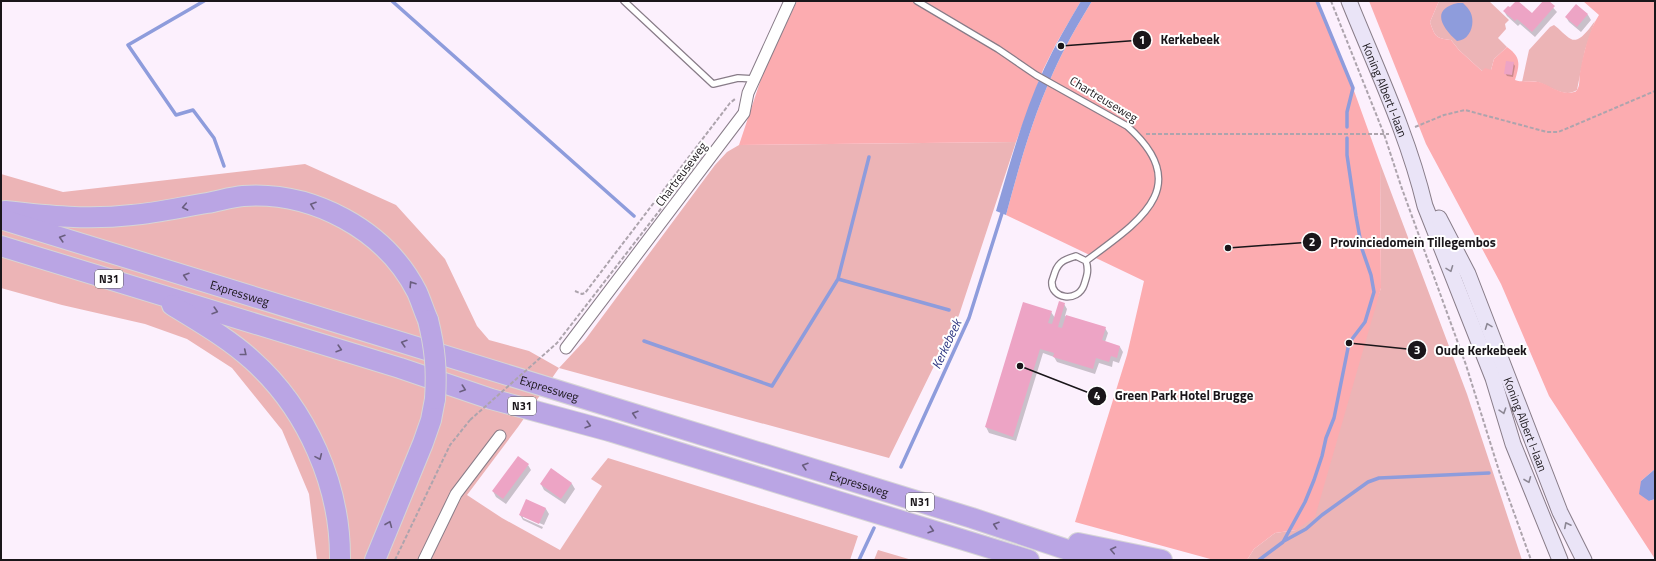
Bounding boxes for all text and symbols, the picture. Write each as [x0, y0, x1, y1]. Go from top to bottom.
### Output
callout: Kerkebeek [1132, 27, 1227, 52]
text: Kerkebeek [1160, 29, 1220, 49]
text: 1 [1139, 30, 1145, 49]
street label: Koning Albert I-laan [1358, 40, 1413, 140]
street label: Chartreuseweg [1066, 71, 1142, 127]
street label: Chartreuseweg [650, 138, 712, 210]
one-way arrow [310, 201, 317, 210]
one-way arrow [182, 202, 188, 211]
callout: Provinciedomein Tillegembos [1302, 229, 1504, 254]
text: 2 [1309, 232, 1315, 251]
text: Provinciedomein Tillegembos [1330, 232, 1496, 252]
one-way arrow [59, 234, 66, 243]
one-way arrow [1445, 266, 1453, 273]
road number: N31 [95, 270, 123, 288]
one-way arrow [183, 272, 190, 281]
street label: Expressweg [208, 275, 272, 311]
one-way arrow [410, 282, 417, 289]
one-way arrow [211, 306, 218, 315]
water label: Kerkebeek [926, 314, 967, 372]
one-way arrow [1485, 323, 1493, 331]
callout: Oude Kerkebeek [1407, 337, 1535, 362]
one-way arrow [401, 339, 408, 348]
text: 3 [1414, 340, 1420, 359]
text: Oude Kerkebeek [1435, 340, 1527, 360]
one-way arrow [335, 344, 342, 353]
one-way arrow [239, 348, 246, 355]
street label: Expressweg [518, 370, 582, 406]
street label: Koning Albert I-laan [1499, 374, 1553, 474]
callout: Green Park Hotel Brugge [1087, 383, 1262, 408]
one-way arrow [459, 384, 466, 393]
text: Green Park Hotel Brugge [1115, 385, 1254, 405]
text: 4 [1094, 386, 1101, 405]
road number: N31 [508, 397, 536, 415]
one-way arrow [1498, 407, 1507, 414]
one-way arrow [632, 410, 639, 419]
one-way arrow [584, 420, 591, 429]
one-way arrow [314, 453, 322, 460]
one-way arrow [802, 463, 809, 471]
street label: Expressweg [827, 465, 891, 501]
one-way arrow [1523, 475, 1531, 483]
road number: N31 [906, 493, 934, 511]
one-way arrow [385, 520, 393, 527]
one-way arrow [992, 522, 999, 530]
one-way arrow [1564, 522, 1572, 529]
one-way arrow [928, 525, 935, 534]
one-way arrow [1110, 546, 1117, 554]

